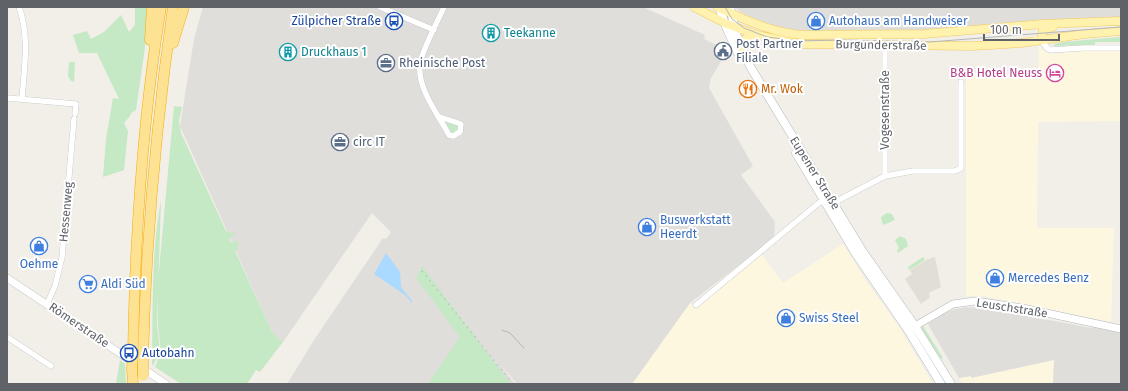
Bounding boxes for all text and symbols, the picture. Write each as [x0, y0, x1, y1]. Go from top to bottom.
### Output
bus stop icon: Zülpicher Straße [384, 11, 404, 31]
shop icon: Autohaus am Handweiser [806, 11, 826, 31]
place label: Zülpicher Straße [292, 14, 381, 28]
place label: Autohaus am Handweiser [829, 14, 968, 28]
scale bar [984, 16, 1059, 42]
building icon: Teekanne [481, 23, 501, 43]
text: 100 m [990, 23, 1022, 37]
place label: Teekanne [504, 26, 556, 40]
place label: Post Partner Filiale [736, 37, 803, 65]
street label: Burgunderstraße [835, 37, 927, 53]
public building icon: Post Partner Filiale [713, 41, 733, 61]
building icon: Druckhaus 1 [278, 42, 298, 62]
place label: Druckhaus 1 [301, 45, 367, 59]
office icon: Rheinische Post [376, 53, 396, 73]
place label: Rheinische Post [399, 56, 486, 70]
hotel icon: B&B Hotel Neuss [1045, 63, 1065, 83]
place label: B&B Hotel Neuss [950, 66, 1042, 80]
street label: Vogesenstraße [878, 70, 892, 150]
restaurant icon: Mr. Wok [738, 79, 758, 99]
place label: Mr. Wok [761, 82, 804, 96]
office icon: circ IT [330, 132, 350, 152]
street label: Eupener Straße [787, 134, 843, 212]
place label: circ IT [353, 135, 386, 149]
street label: Hessenweg [56, 180, 76, 243]
place label: Buswerkstatt Heerdt [660, 213, 731, 241]
shop icon: Buswerkstatt Heerdt [637, 217, 657, 237]
shop icon: Oehme [29, 236, 49, 256]
place label: Oehme [20, 257, 58, 271]
shop icon: Mercedes Benz [985, 268, 1005, 288]
place label: Mercedes Benz [1008, 271, 1089, 285]
supermarket icon: Aldi Süd [78, 274, 98, 294]
place label: Aldi Süd [101, 277, 146, 291]
street label: Leuschstraße [975, 295, 1049, 321]
street label: Römerstraße [46, 300, 112, 350]
shop icon: Swiss Steel [776, 308, 796, 328]
place label: Swiss Steel [799, 311, 860, 325]
bus stop icon: Autobahn [119, 343, 139, 363]
place label: Autobahn [142, 346, 195, 360]

